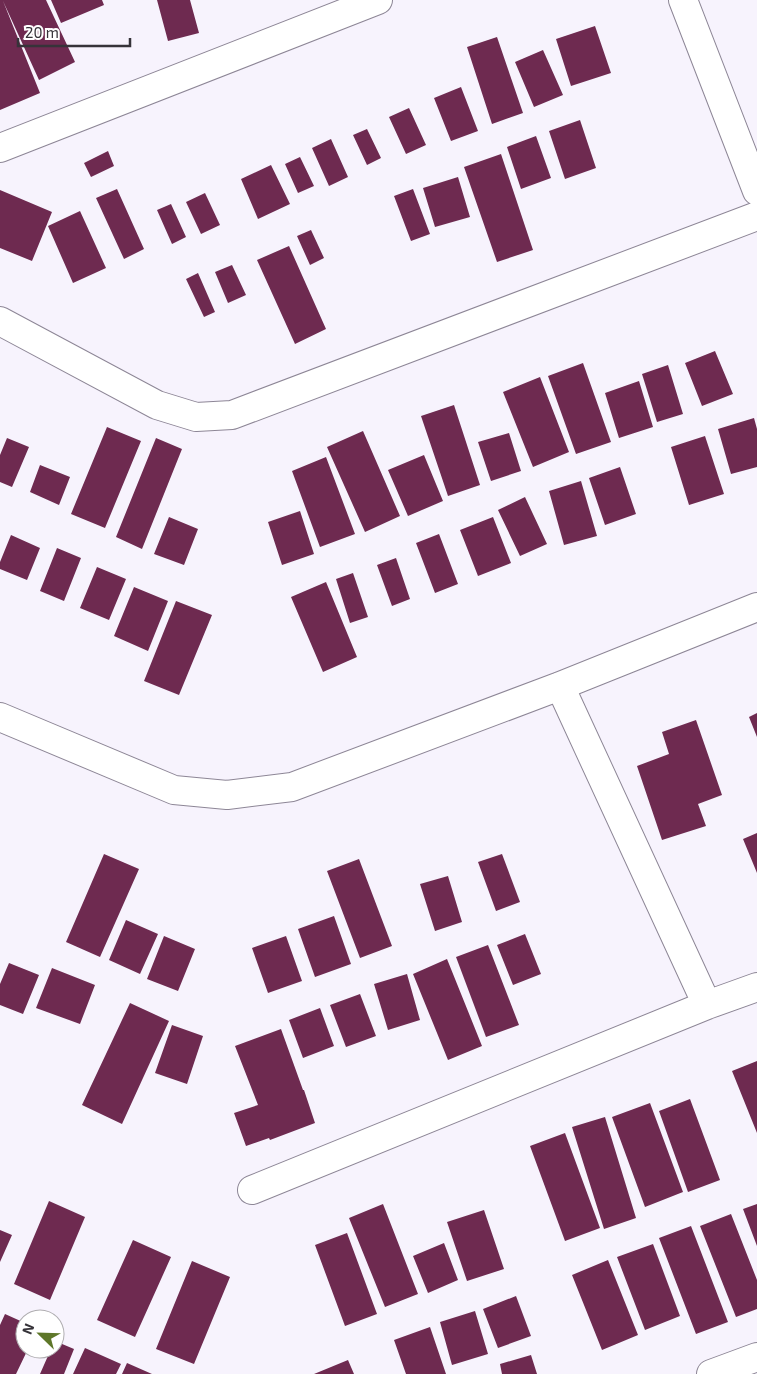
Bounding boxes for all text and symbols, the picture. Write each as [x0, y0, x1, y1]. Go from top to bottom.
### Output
scale bar [18, 15, 130, 47]
text: 20 m [25, 23, 59, 41]
north arrow [15, 1309, 65, 1359]
text: N [18, 1321, 37, 1337]

